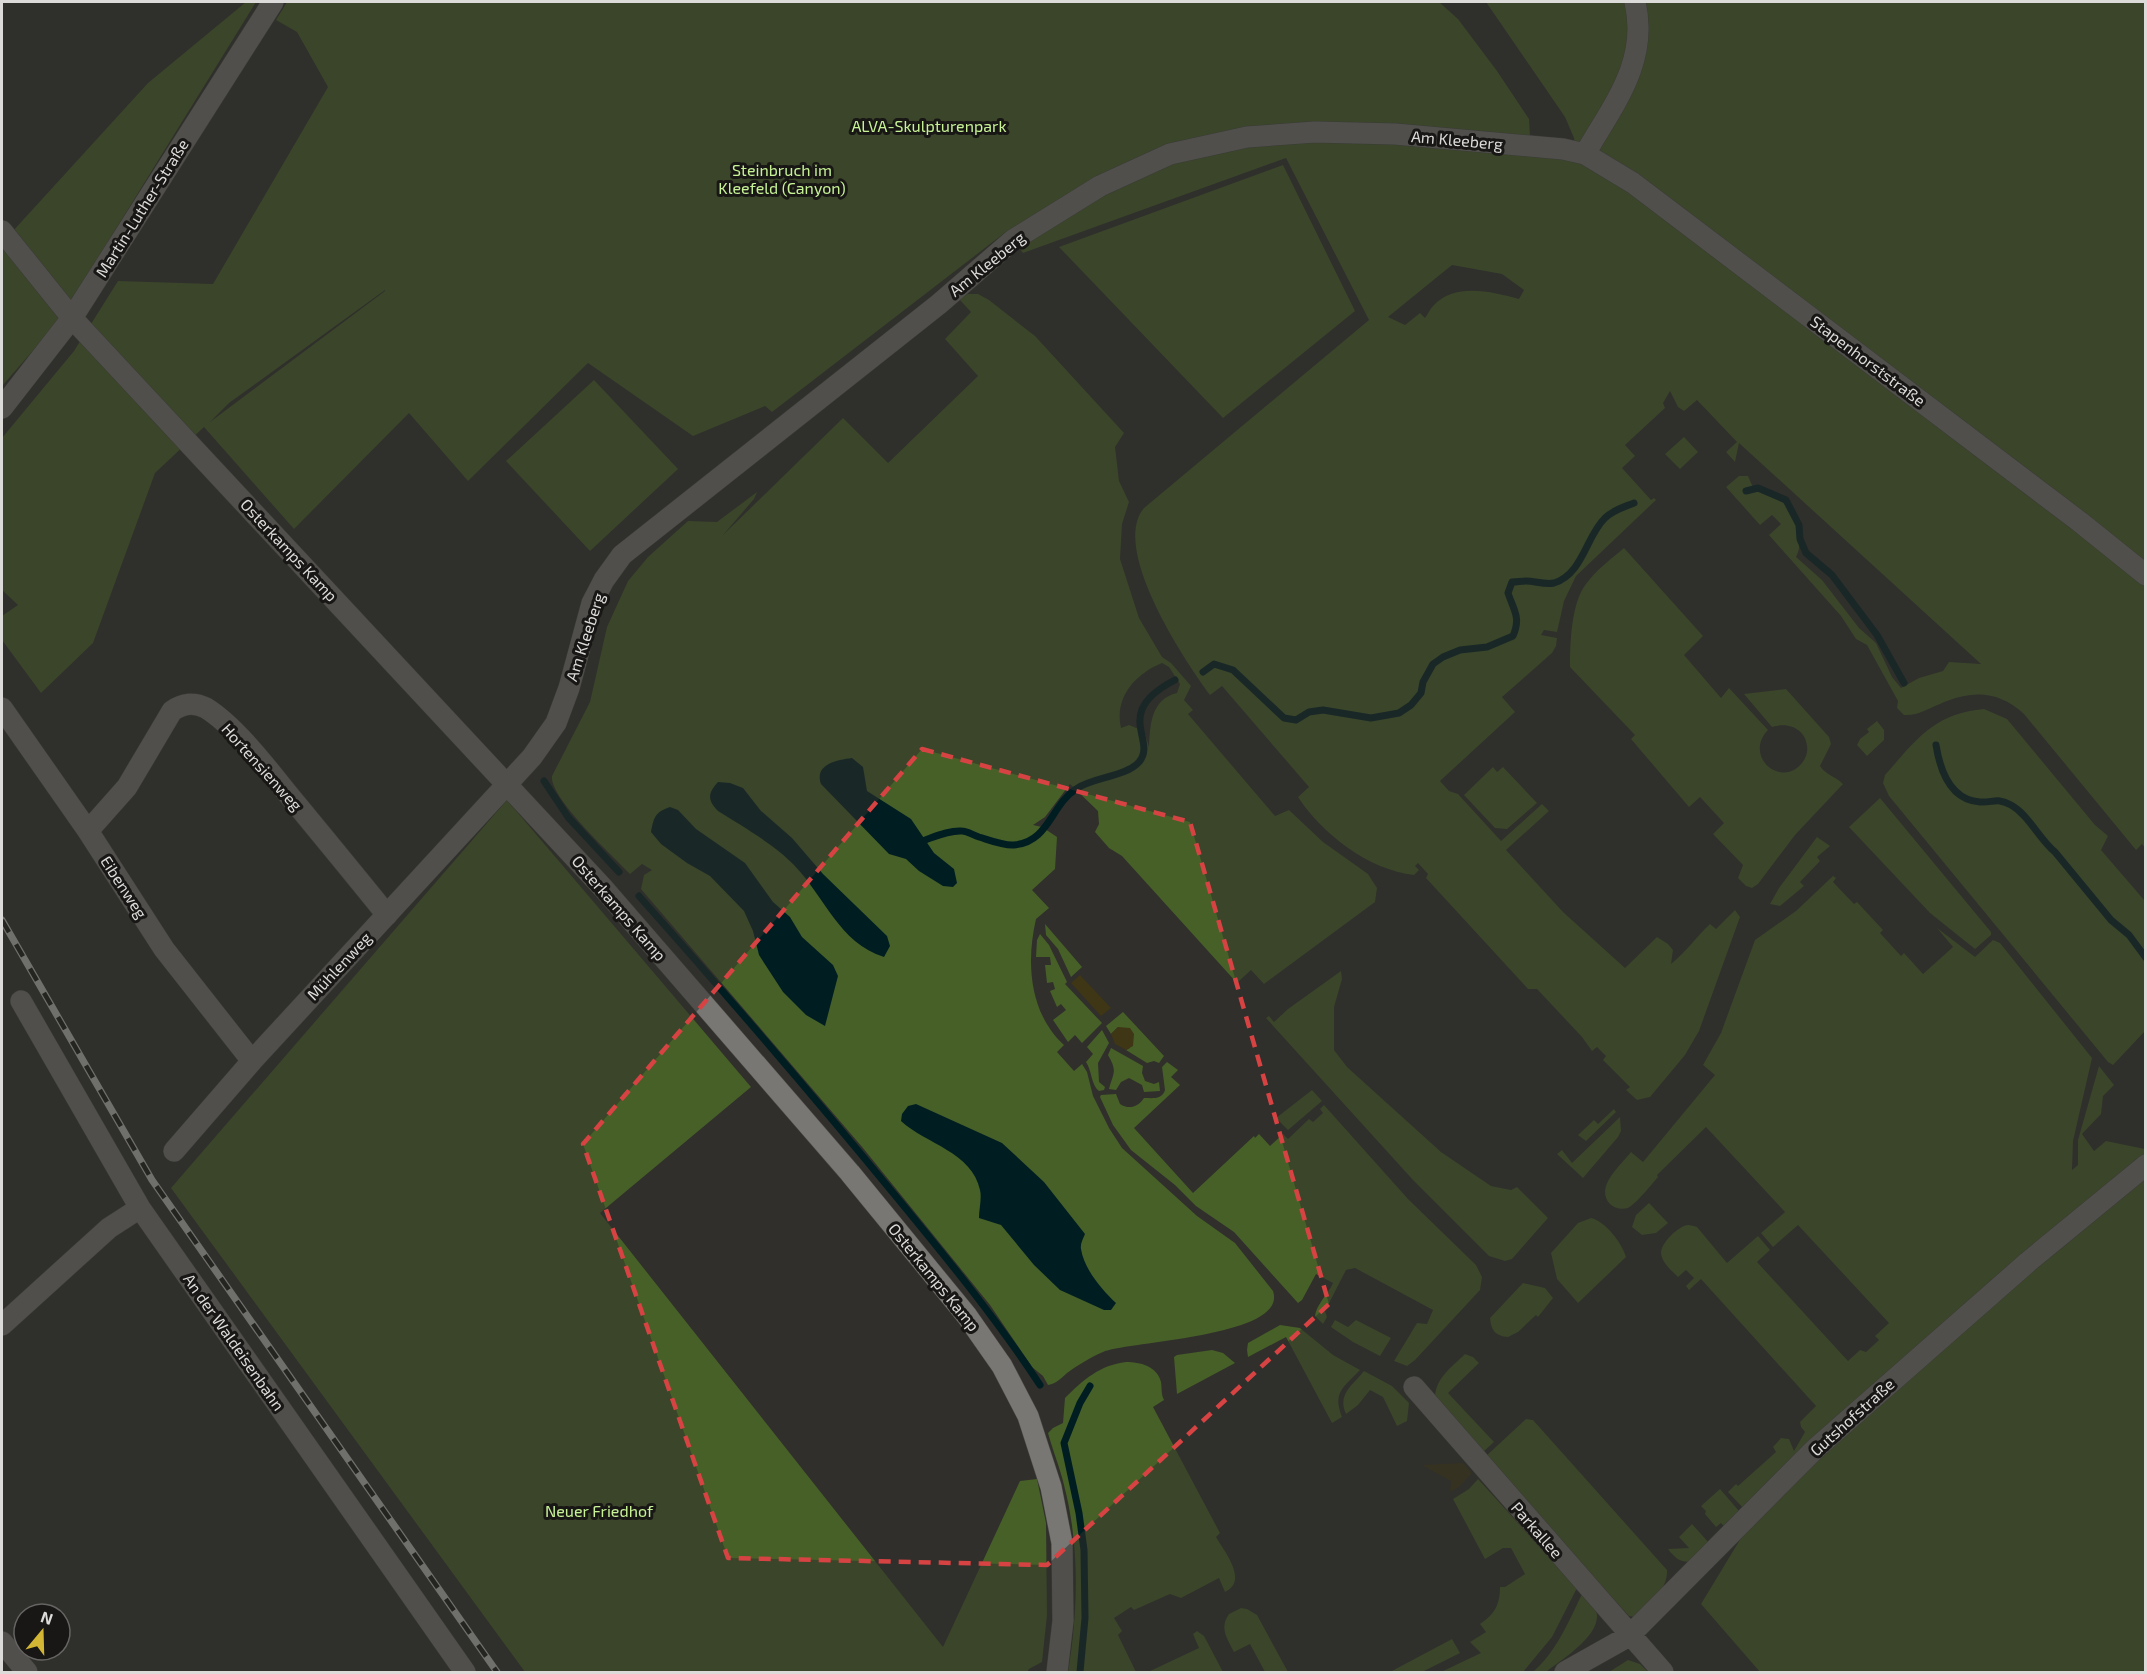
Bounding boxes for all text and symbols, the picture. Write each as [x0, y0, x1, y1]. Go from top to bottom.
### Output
park label: ALVA-Skulpturenpark [851, 116, 1007, 135]
street label: Am Kleeberg [1410, 126, 1504, 153]
street label: Martin-Luther-Straße [91, 135, 192, 280]
park label: Steinbruch im Kleefeld (Canyon) [718, 160, 846, 197]
street label: Am Kleeberg [945, 227, 1028, 300]
street label: Stapenhorststraße [1807, 311, 1929, 410]
street label: Osterkamps Kamp [237, 494, 342, 605]
street label: Am Kleeberg [561, 590, 608, 683]
street label: Hortensienweg [218, 719, 307, 814]
street label: Osterkamps Kamp [568, 851, 670, 964]
street label: Eibenweg [97, 852, 152, 922]
street label: Mühlenweg [302, 928, 375, 1003]
street label: Osterkamps Kamp [885, 1219, 984, 1334]
street label: An der Waldeisenbahn [180, 1270, 289, 1414]
street label: Gutshofstraße [1806, 1374, 1898, 1459]
street label: Parkallee [1508, 1498, 1567, 1562]
park label: Neuer Friedhof [545, 1501, 654, 1520]
north arrow [12, 1602, 72, 1662]
text: N [38, 1606, 56, 1628]

